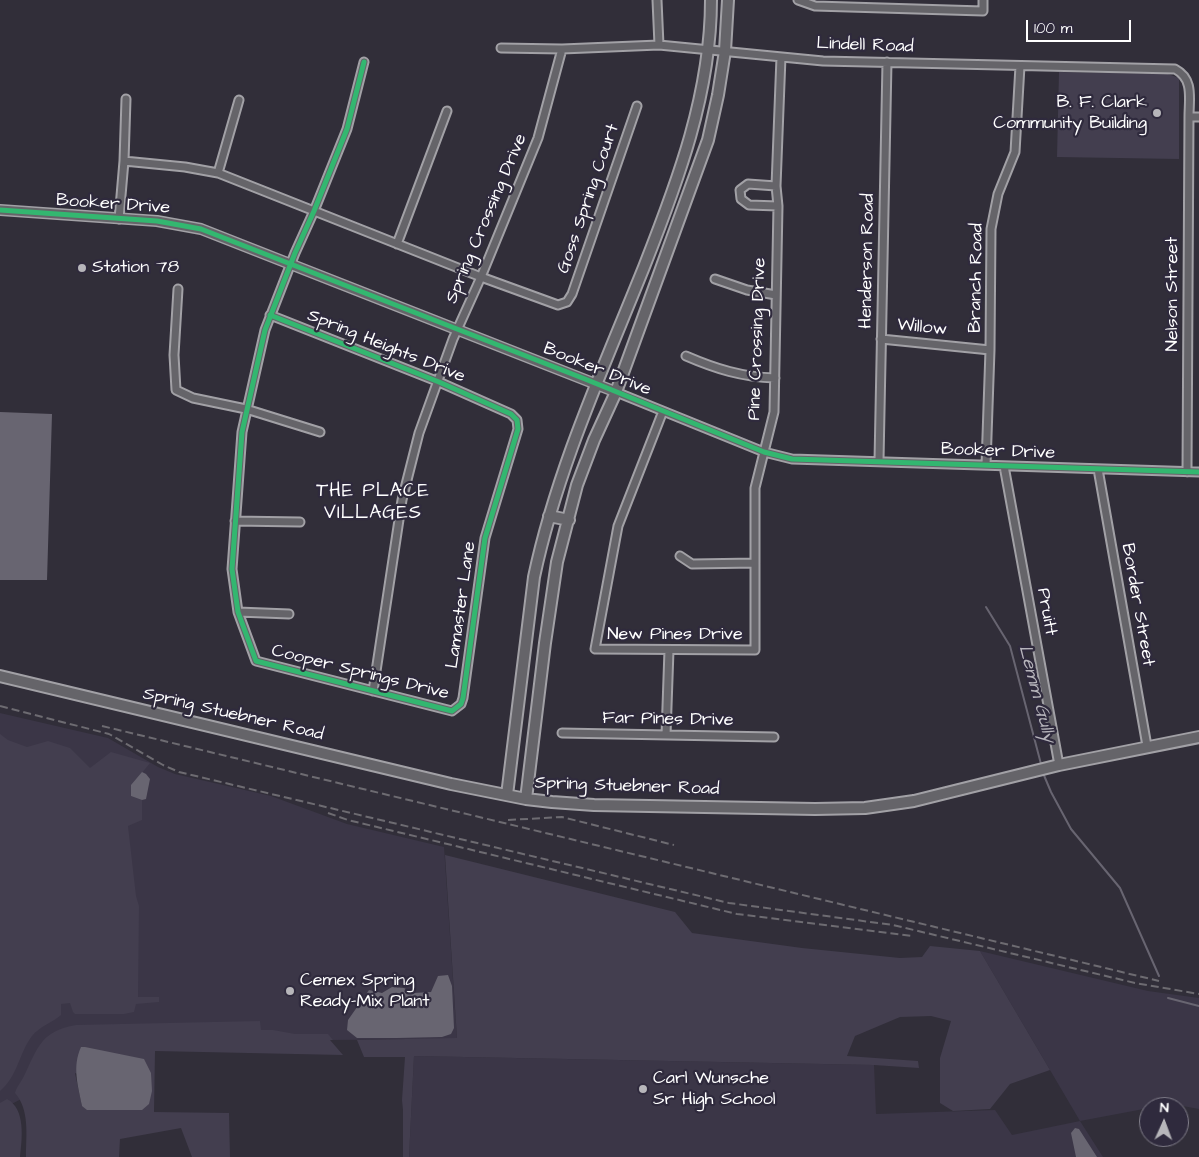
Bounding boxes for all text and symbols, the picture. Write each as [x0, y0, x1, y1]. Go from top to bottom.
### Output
scale bar [1029, 10, 1134, 42]
text: 100 m [1034, 18, 1073, 39]
street label: Lindell Road [816, 34, 914, 58]
place label: B. F. Clark Community Building [993, 92, 1147, 134]
marker: B. F. Clark Community Building [1151, 107, 1163, 119]
street label: Goss Spring Court [553, 121, 625, 277]
street label: Spring Crossing Drive [441, 131, 533, 307]
street label: Booker Drive [55, 190, 171, 220]
street label: Henderson Road [856, 193, 880, 329]
street label: Branch Road [965, 223, 989, 333]
street label: Nelson Street [1162, 237, 1184, 351]
place label: Station 78 [92, 257, 179, 279]
street label: Pine Crossing Drive [744, 257, 772, 421]
marker: Station 78 [76, 262, 88, 274]
street label: Spring Heights Drive [304, 305, 468, 389]
street label: Willow [896, 315, 948, 341]
street label: Booker Drive [540, 339, 654, 401]
street label: Booker Drive [940, 439, 1056, 465]
district label: THE PLACE VILLAGES [315, 481, 431, 525]
street label: Lamaster Lane [442, 540, 482, 670]
street label: Border Street [1116, 542, 1158, 668]
street label: Pruitt [1031, 587, 1061, 637]
street label: New Pines Drive [607, 624, 743, 646]
street label: Cooper Springs Drive [269, 640, 451, 706]
water label: Lemm Gully [1012, 643, 1060, 745]
street label: Spring Stuebner Road [141, 684, 325, 746]
street label: Far Pines Drive [602, 708, 734, 732]
street label: Spring Stuebner Road [534, 773, 720, 801]
place label: Cemex Spring Ready-Mix Plant [300, 970, 429, 1012]
marker: Cemex Spring Ready-Mix Plant [284, 985, 296, 997]
place label: Carl Wunsche Sr High School [653, 1068, 776, 1110]
marker: Carl Wunsche Sr High School [637, 1083, 649, 1095]
north arrow [1139, 1097, 1189, 1147]
text: N [1160, 1098, 1169, 1118]

